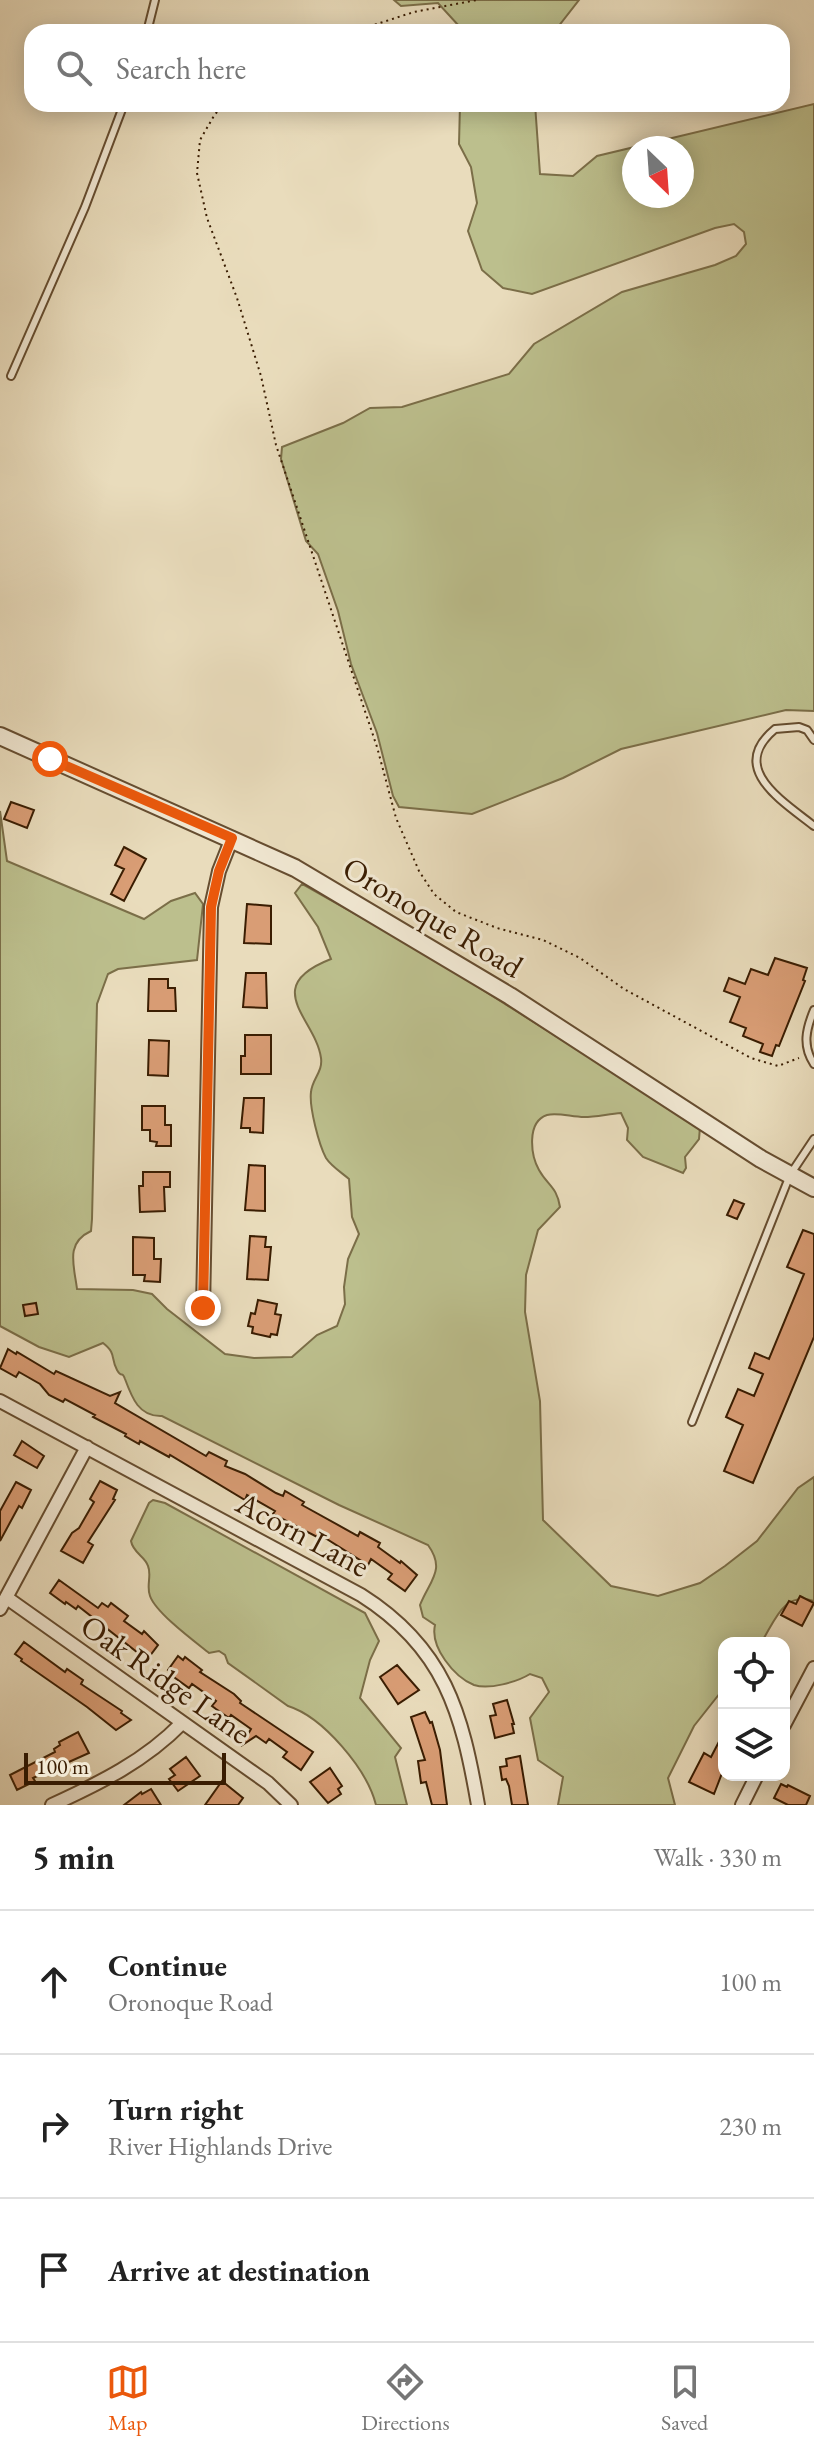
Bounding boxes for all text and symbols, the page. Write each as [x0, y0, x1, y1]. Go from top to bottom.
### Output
search box [24, 24, 790, 112]
icon: search [52, 46, 96, 90]
text: Search here [116, 49, 246, 88]
north arrow [622, 136, 694, 208]
route start [32, 741, 68, 777]
street label: Oronoque Road [335, 847, 532, 988]
route end [185, 1290, 221, 1326]
street label: Acorn Lane [228, 1481, 377, 1587]
street label: Oak Ridge Lane [72, 1605, 260, 1753]
map controls [718, 1637, 790, 1781]
button: locate [718, 1637, 790, 1709]
button: layers [718, 1709, 790, 1781]
scale bar [24, 1749, 226, 1785]
text: 100 m [36, 1752, 89, 1781]
text: 5 min [32, 1835, 115, 1879]
text: Walk · 330 m [654, 1840, 782, 1874]
text: Continue [108, 1946, 227, 1985]
icon: ahead [32, 1960, 76, 2004]
text: 100 m [719, 1965, 782, 1999]
text: Oronoque Road [108, 1985, 273, 2019]
text: Turn right [108, 2090, 244, 2129]
icon: right [32, 2104, 76, 2148]
text: 230 m [719, 2109, 782, 2143]
text: River Highlands Drive [108, 2129, 332, 2163]
icon: arrive [32, 2248, 76, 2292]
text: Arrive at destination [108, 2251, 370, 2290]
tab: Map [106, 2360, 150, 2437]
tab: Directions [361, 2360, 450, 2437]
tab: Saved [661, 2360, 708, 2437]

